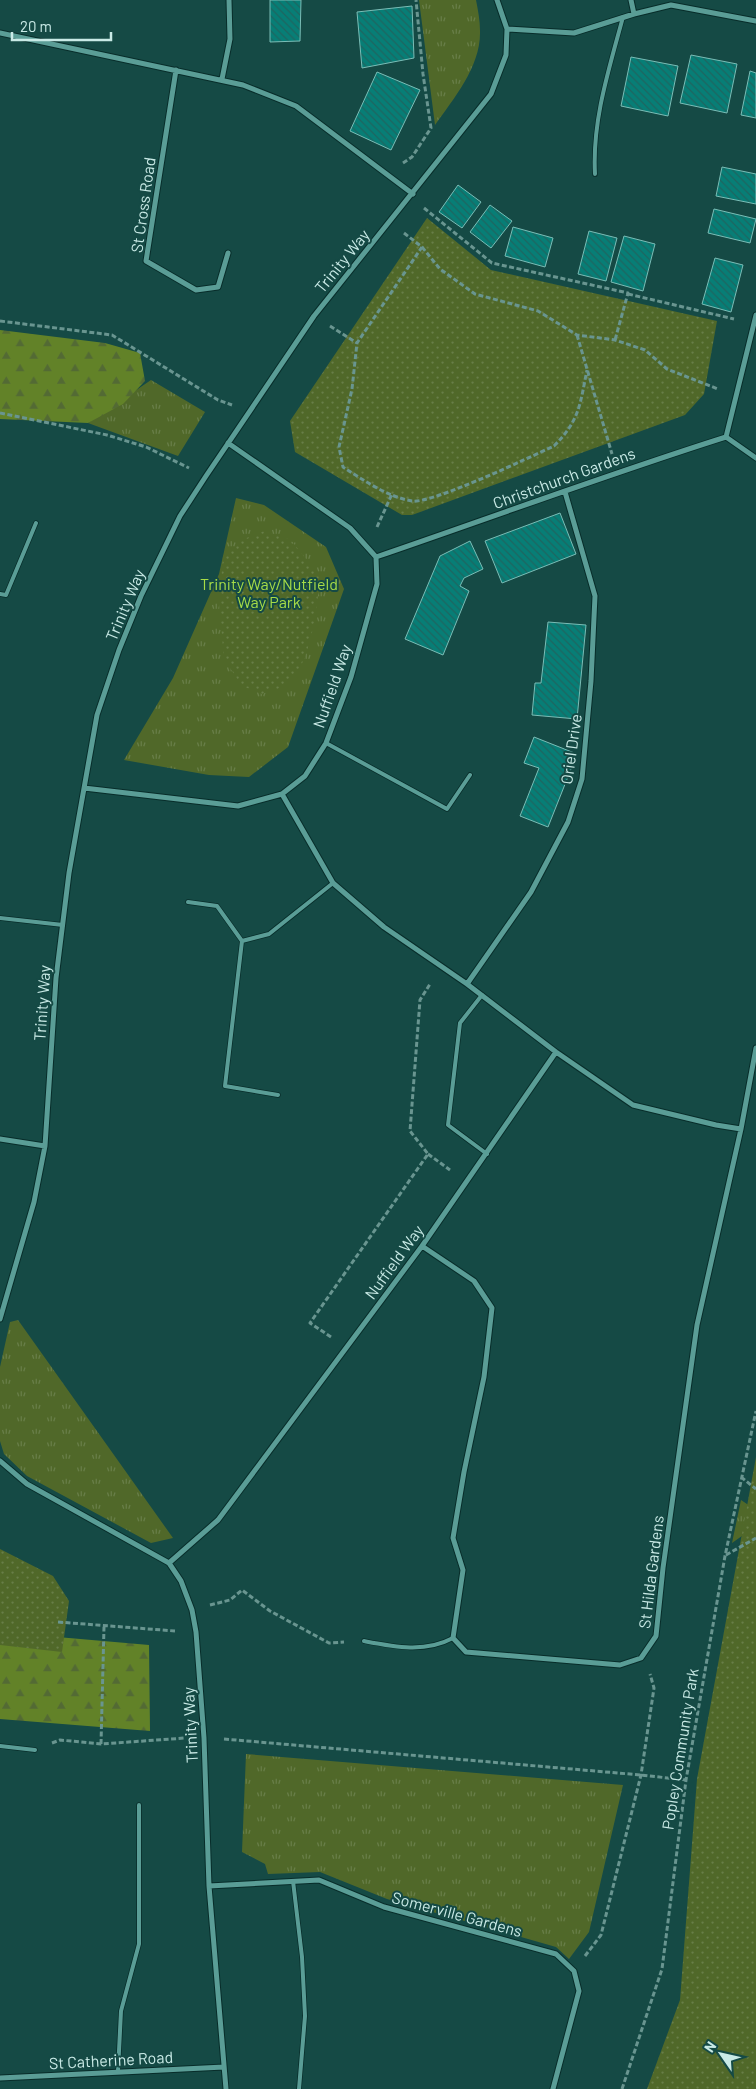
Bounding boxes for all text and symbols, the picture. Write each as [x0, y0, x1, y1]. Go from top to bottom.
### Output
scale bar [12, 10, 111, 42]
text: 20 m [20, 17, 52, 35]
street label: St Cross Road [126, 156, 159, 254]
street label: Trinity Way [310, 225, 373, 296]
street label: Christchurch Gardens [490, 443, 638, 512]
street label: Trinity Way [101, 566, 148, 644]
park label: Trinity Way/Nutfield Way Park [200, 574, 338, 611]
street label: Nuffield Way [308, 641, 355, 730]
street label: Oriel Drive [556, 712, 585, 785]
street label: Trinity Way [29, 964, 54, 1042]
street label: Nuffield Way [360, 1220, 427, 1303]
street label: St Hilda Gardens [634, 1514, 667, 1630]
street label: Popley Community Park [657, 1667, 702, 1831]
street label: Trinity Way [178, 1686, 201, 1763]
street label: Somerville Gardens [390, 1887, 524, 1940]
north arrow [696, 2029, 746, 2079]
text: N [700, 2038, 719, 2055]
street label: St Catherine Road [48, 2047, 174, 2072]

